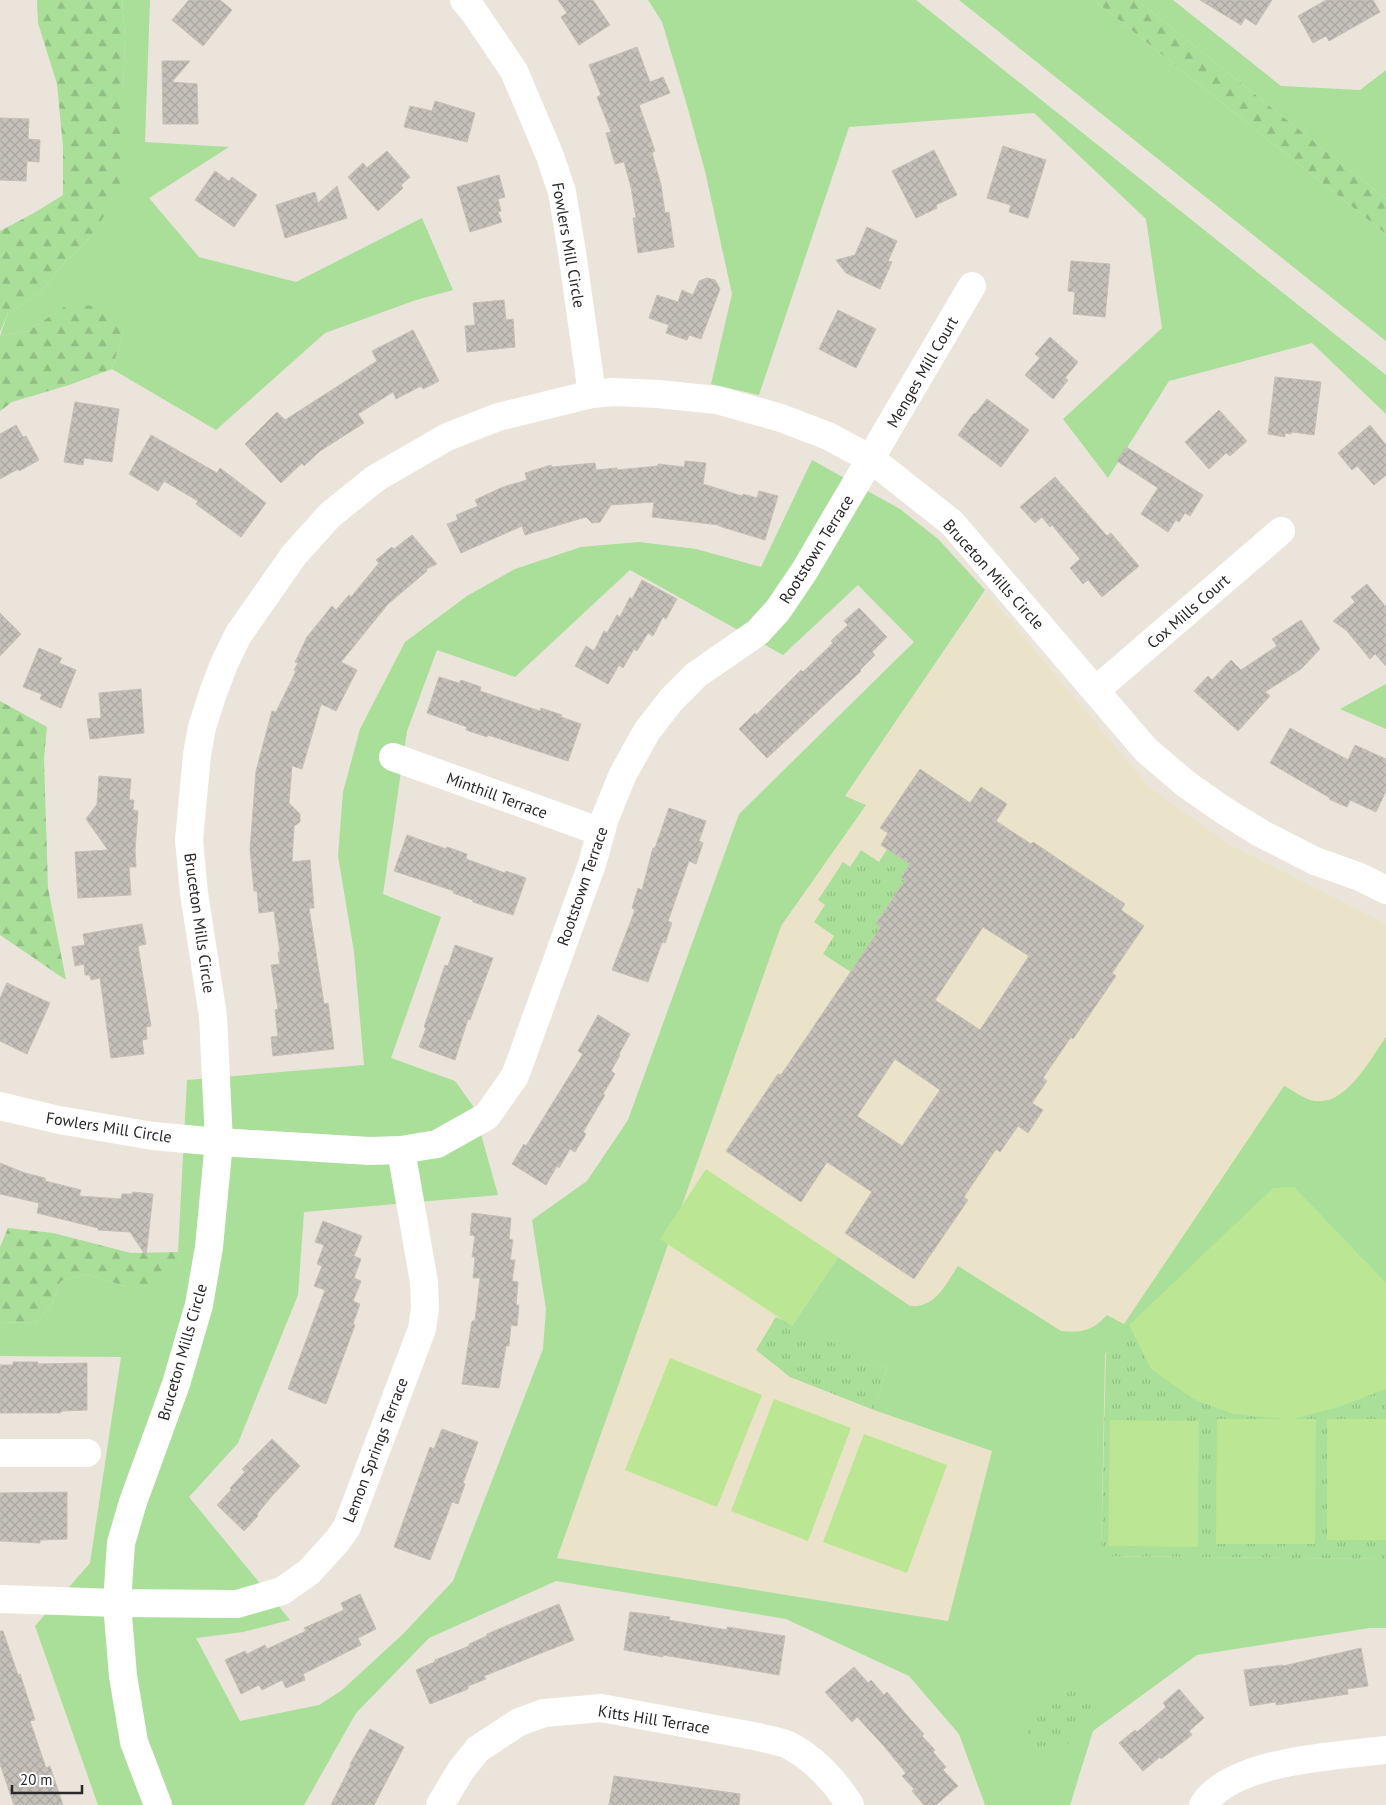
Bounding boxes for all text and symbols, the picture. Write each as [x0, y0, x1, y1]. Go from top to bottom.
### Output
street label: Fowlers Mill Circle [548, 181, 590, 309]
street label: Menges Mill Court [882, 312, 962, 431]
street label: Rootstown Terrace [774, 491, 858, 607]
street label: Bruceton Mills Circle [939, 515, 1049, 633]
street label: Cox Mills Court [1142, 569, 1234, 652]
street label: Minthill Terrace [444, 767, 550, 823]
street label: Rootstown Terrace [552, 824, 612, 948]
street label: Bruceton Mills Circle [180, 852, 220, 994]
street label: Fowlers Mill Circle [45, 1107, 173, 1147]
street label: Bruceton Mills Circle [153, 1281, 211, 1423]
street label: Lemon Springs Terrace [338, 1375, 412, 1525]
street label: Kitts Hill Terrace [597, 1700, 711, 1738]
scale bar [12, 1762, 82, 1794]
text: 20 m [20, 1770, 53, 1789]

